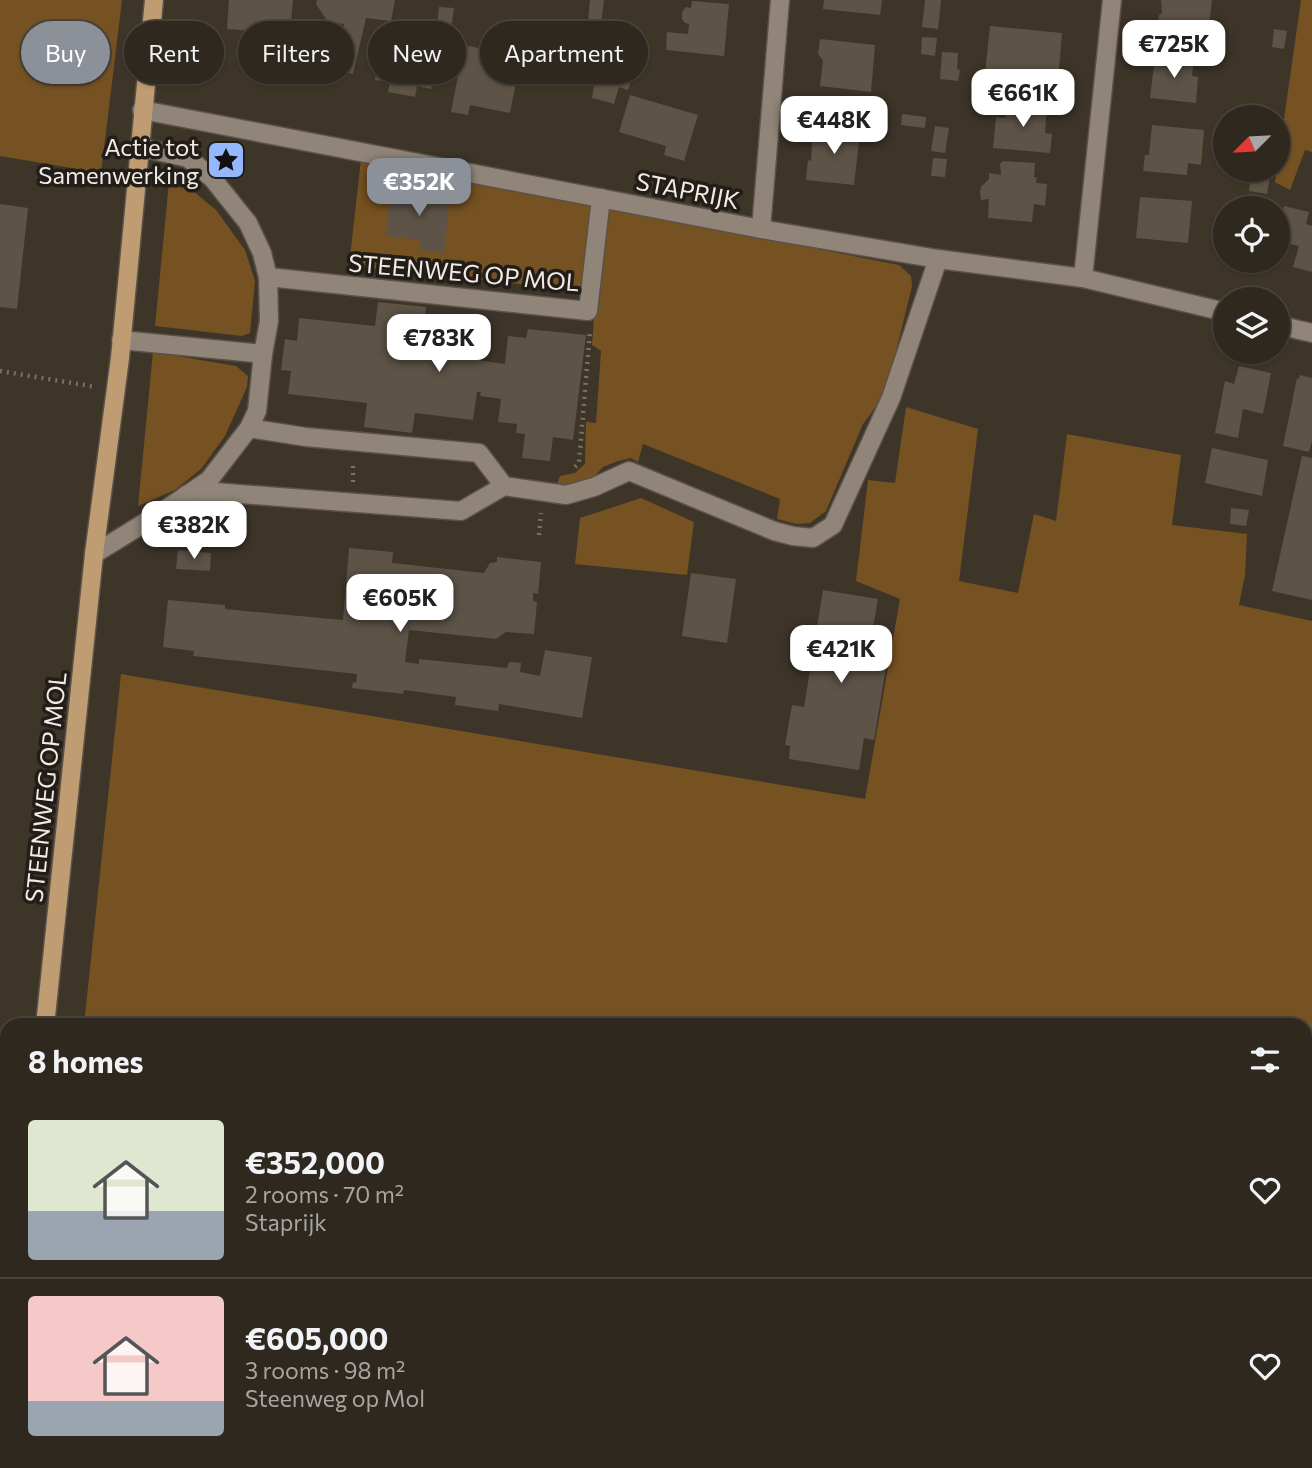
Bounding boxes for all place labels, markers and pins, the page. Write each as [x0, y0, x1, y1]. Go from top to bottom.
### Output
pin: €725K [1125, 20, 1223, 80]
pin: €661K [974, 69, 1072, 129]
pin: €448K [785, 96, 883, 156]
place label: Actie tot Samenwerking [38, 132, 199, 189]
place icon: Actie tot Samenwerking [205, 139, 247, 181]
pin: €352K [370, 158, 468, 218]
pin: €783K [390, 314, 488, 374]
pin: €382K [145, 502, 243, 561]
pin: €605K [351, 574, 449, 634]
pin: €421K [792, 626, 890, 685]

